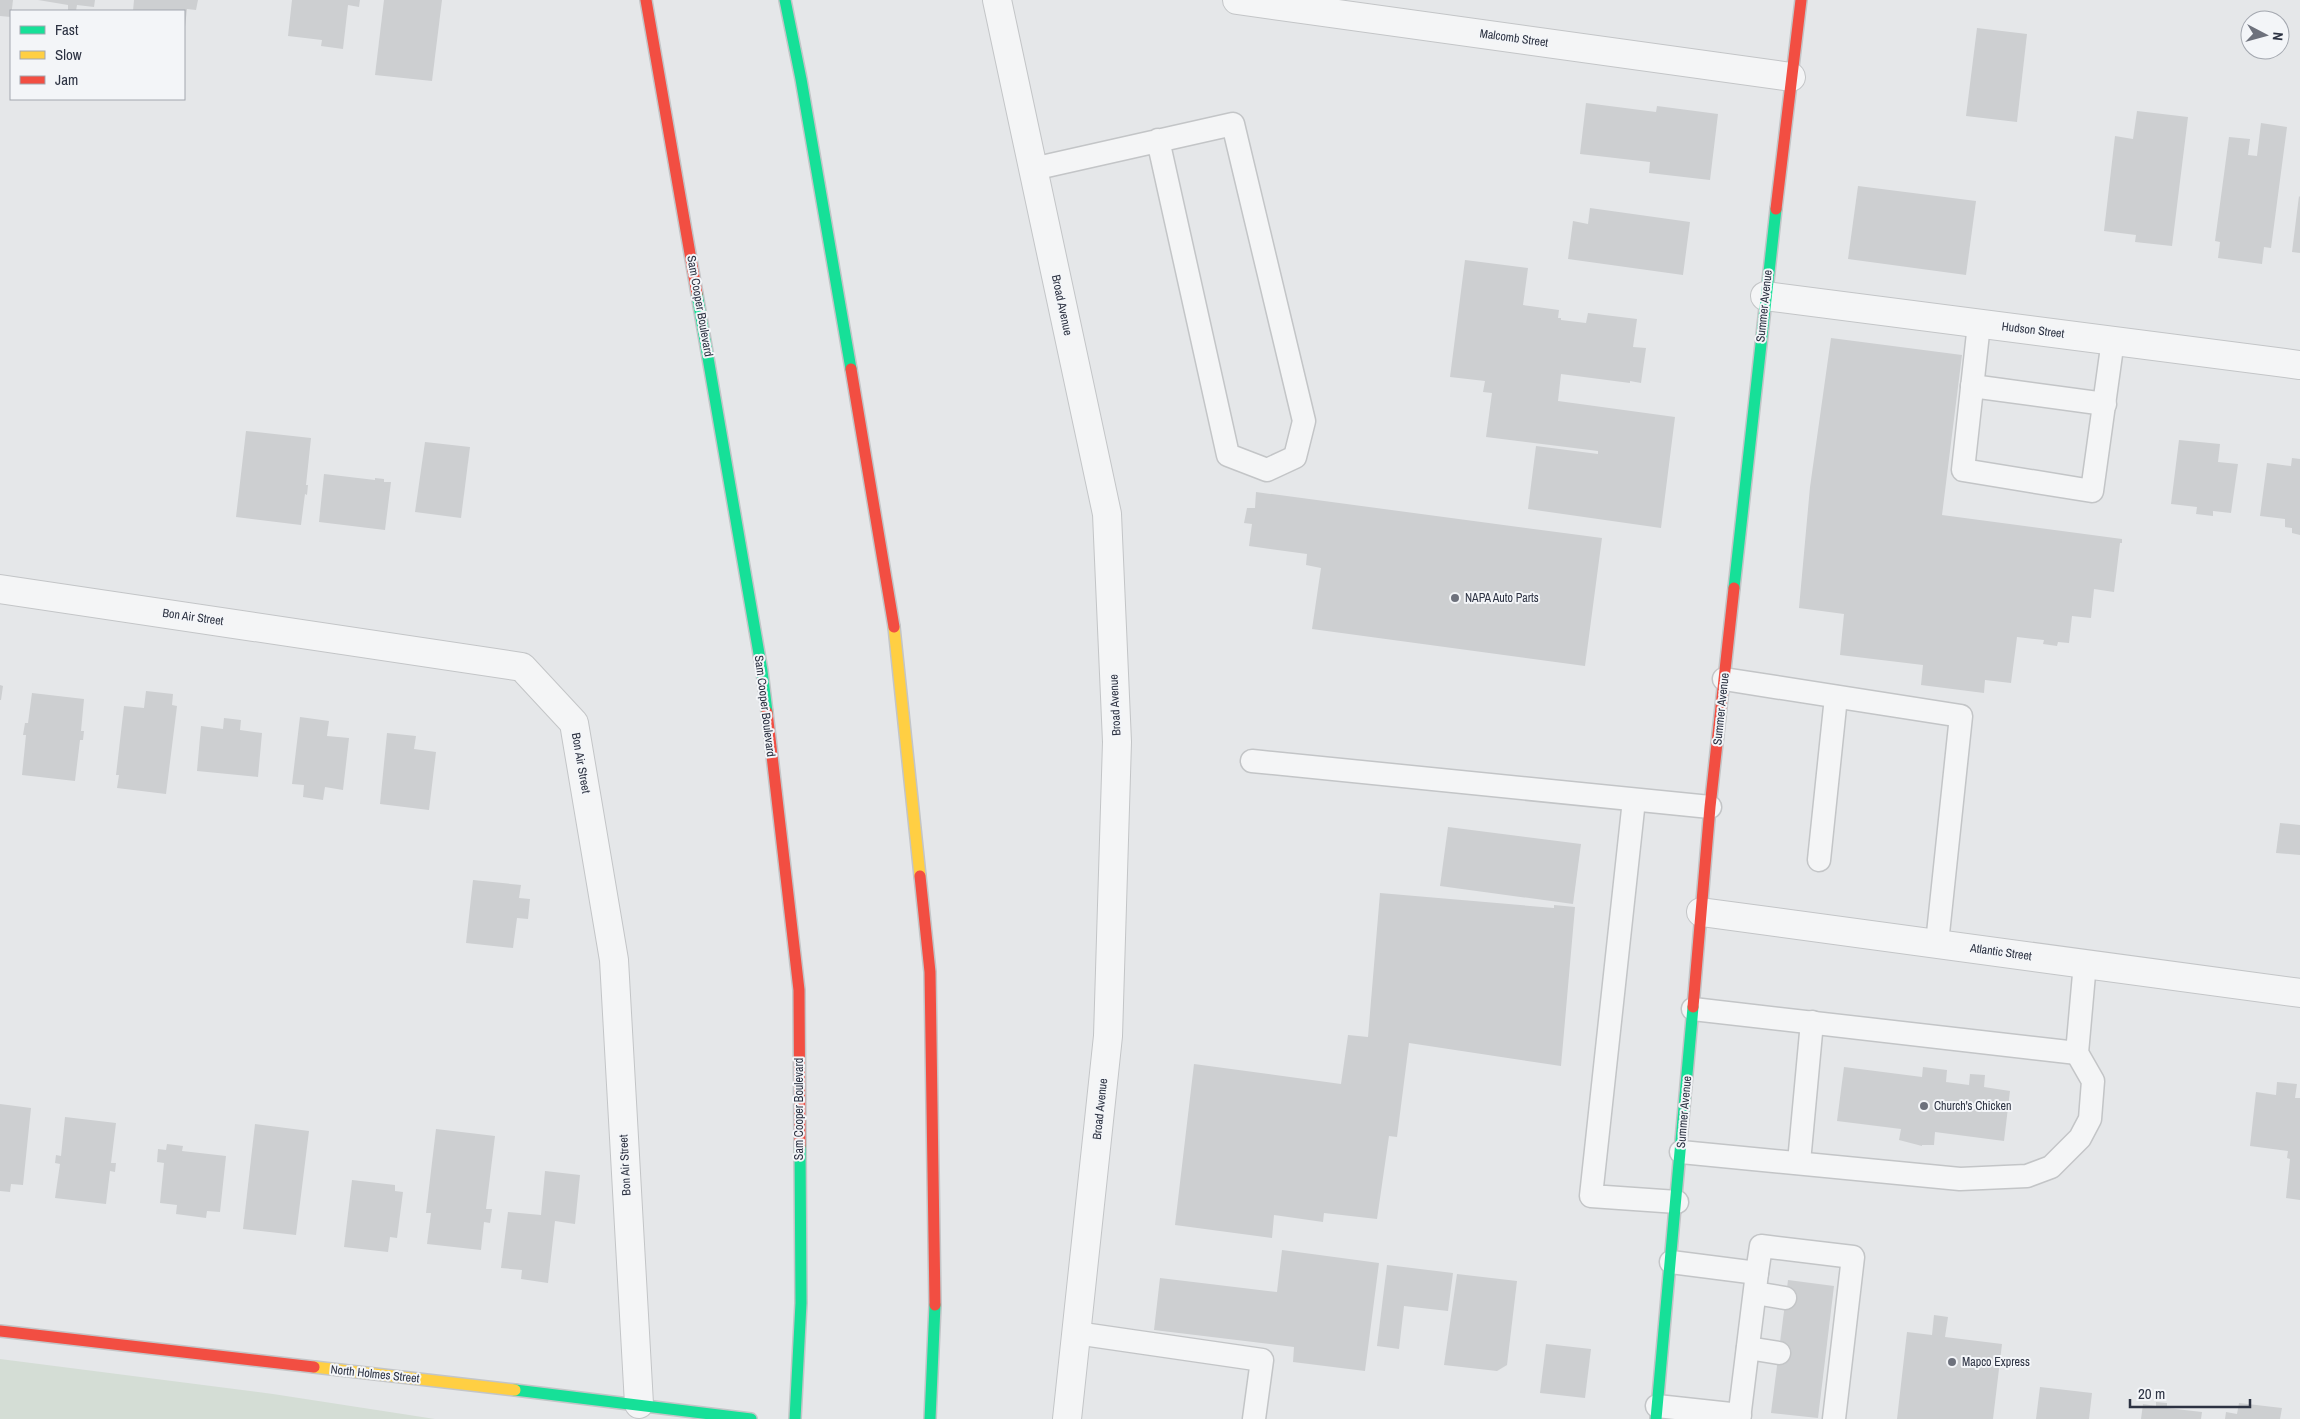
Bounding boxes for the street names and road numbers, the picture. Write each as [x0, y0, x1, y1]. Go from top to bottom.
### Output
street label: Malcomb Street [1479, 25, 1549, 51]
street label: Sam Cooper Boulevard [683, 254, 717, 358]
street label: Summer Avenue [1752, 269, 1776, 343]
street label: Broad Avenue [1048, 273, 1076, 337]
street label: Hudson Street [2001, 318, 2065, 342]
street label: Bon Air Street [162, 605, 225, 629]
street label: Sam Cooper Boulevard [751, 654, 779, 758]
street label: Summer Avenue [1709, 672, 1733, 746]
street label: Broad Avenue [1105, 674, 1125, 736]
street label: Bon Air Street [568, 731, 594, 795]
street label: Atlantic Street [1968, 940, 2033, 964]
street label: Sam Cooper Boulevard [791, 1058, 807, 1160]
street label: Summer Avenue [1673, 1075, 1695, 1149]
street label: Broad Avenue [1089, 1077, 1111, 1141]
street label: Bon Air Street [615, 1134, 635, 1196]
street label: North Holmes Street [330, 1361, 420, 1387]

